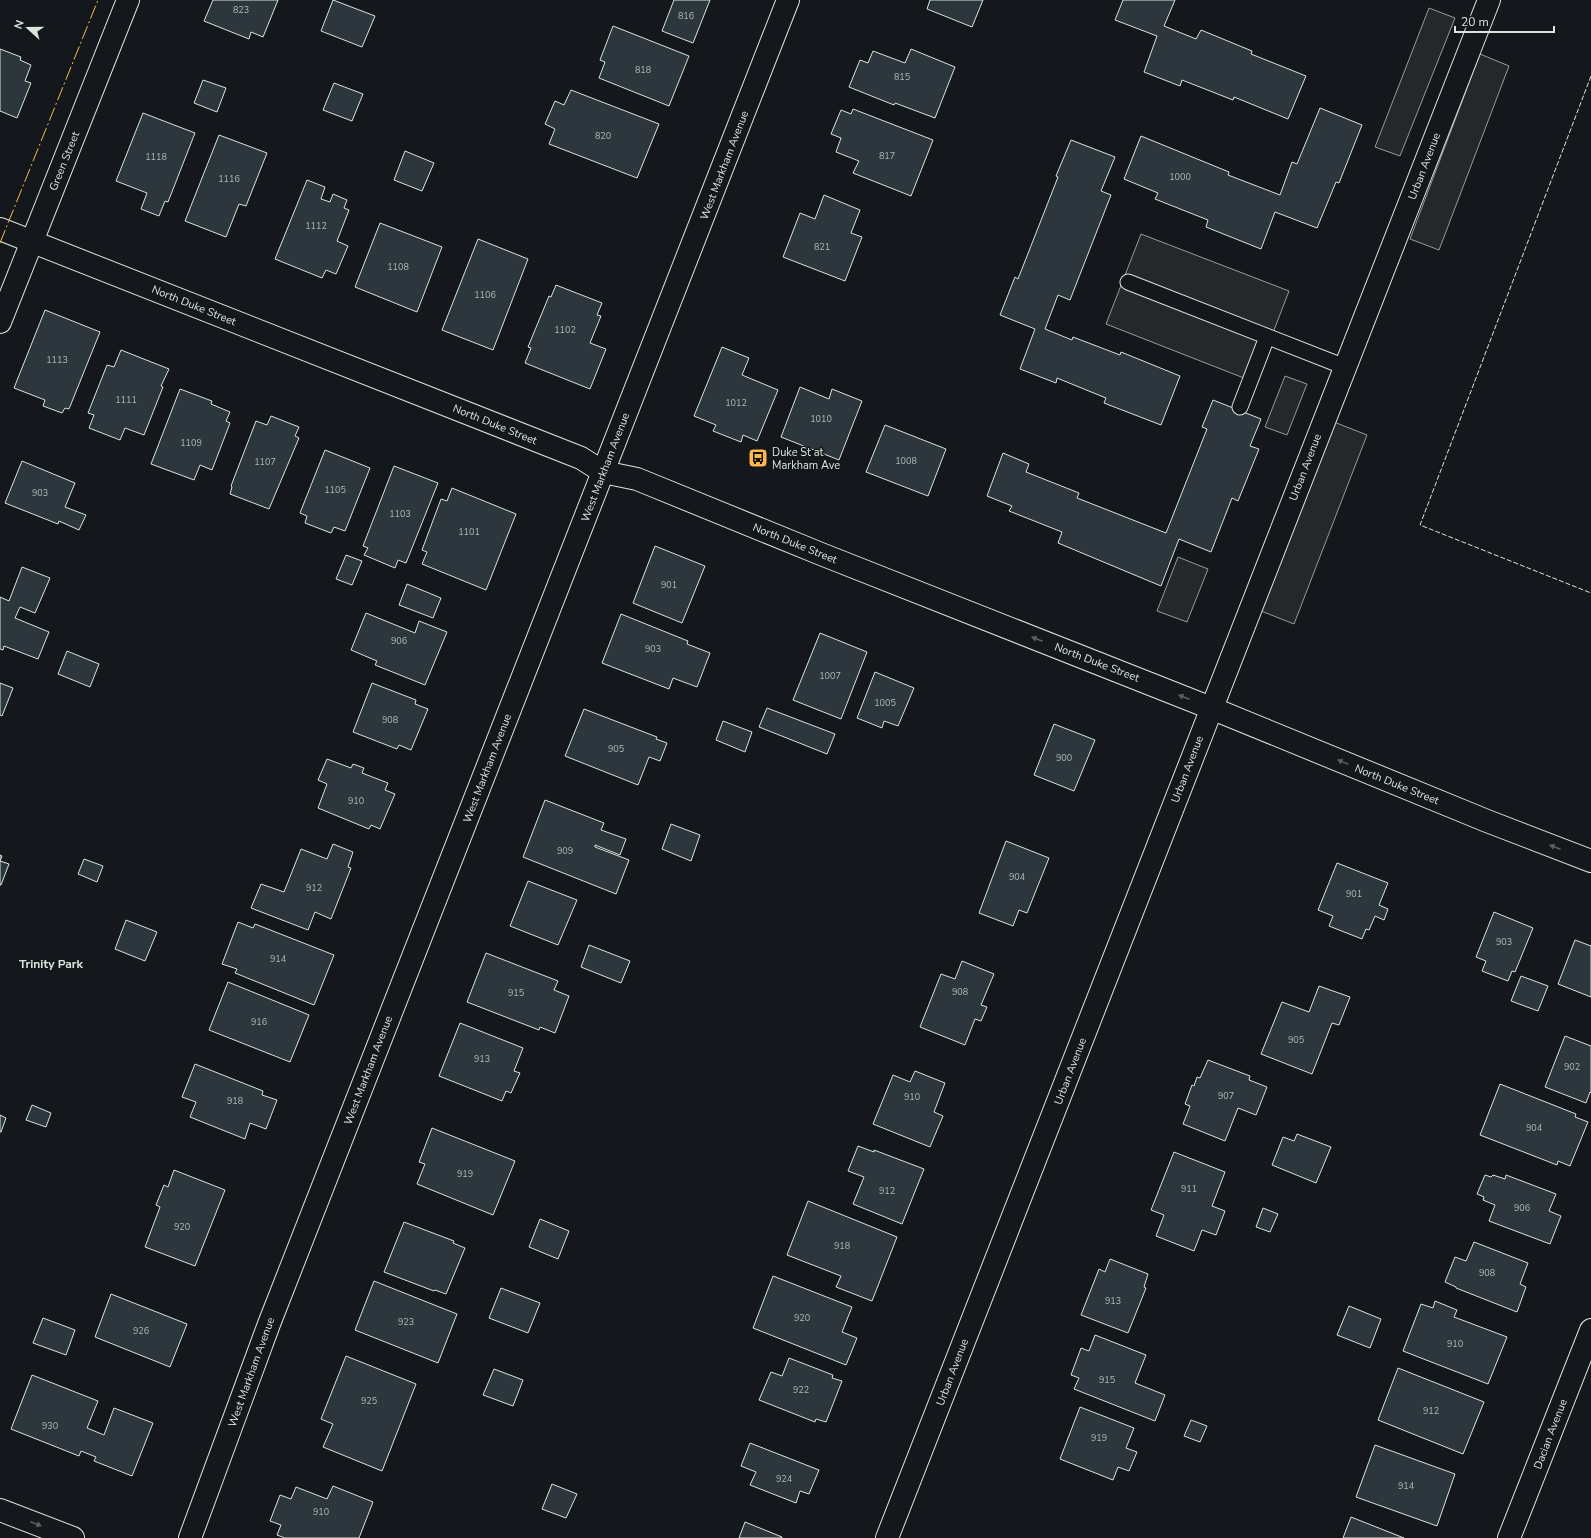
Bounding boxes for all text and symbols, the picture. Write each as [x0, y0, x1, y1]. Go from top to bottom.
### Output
house number: 823 [233, 4, 249, 16]
north arrow [8, 8, 48, 48]
scale bar [1455, 8, 1554, 34]
house number: 816 [678, 10, 694, 22]
text: 20 m [1461, 14, 1489, 30]
text: N [11, 18, 28, 31]
house number: 818 [635, 64, 651, 76]
house number: 815 [894, 71, 910, 83]
street label: West Markham Avenue [697, 108, 752, 222]
street label: Green Street [46, 129, 83, 193]
house number: 820 [595, 130, 611, 142]
street label: Urban Avenue [1405, 130, 1444, 202]
house number: 817 [879, 150, 895, 162]
house number: 1118 [145, 151, 167, 163]
house number: 1000 [1169, 171, 1191, 183]
house number: 1116 [218, 173, 240, 185]
house number: 1112 [305, 220, 327, 232]
house number: 821 [814, 241, 830, 253]
house number: 1108 [387, 261, 409, 273]
street label: North Duke Street [149, 282, 238, 329]
house number: 1106 [474, 289, 496, 301]
house number: 1102 [554, 324, 576, 336]
house number: 1113 [46, 354, 68, 366]
house number: 1111 [115, 394, 137, 406]
house number: 1012 [725, 397, 747, 409]
street label: North Duke Street [450, 401, 539, 448]
street label: West Markham Avenue [578, 410, 633, 524]
house number: 1010 [810, 413, 832, 425]
street label: Urban Avenue [1286, 431, 1325, 503]
house number: 1109 [180, 437, 202, 449]
place label: Duke St at Markham Ave [772, 445, 840, 473]
bus stop icon: Duke St at Markham Ave [747, 447, 769, 469]
house number: 1008 [895, 455, 917, 467]
house number: 1107 [254, 456, 276, 468]
house number: 1105 [324, 484, 346, 496]
house number: 903 [32, 487, 48, 499]
house number: 1103 [389, 508, 411, 520]
street label: North Duke Street [750, 520, 839, 567]
house number: 1101 [458, 526, 480, 538]
house number: 901 [661, 579, 677, 591]
house number: 906 [391, 635, 407, 647]
one-way arrow [1030, 635, 1042, 641]
street label: North Duke Street [1052, 639, 1142, 686]
house number: 903 [645, 643, 661, 655]
house number: 1007 [819, 670, 841, 682]
one-way arrow [1177, 693, 1189, 699]
house number: 1005 [874, 697, 896, 709]
street label: West Markham Avenue [460, 711, 515, 825]
house number: 908 [382, 714, 398, 726]
street label: Urban Avenue [1168, 733, 1207, 805]
house number: 905 [608, 743, 624, 755]
house number: 900 [1056, 752, 1072, 764]
one-way arrow [1337, 758, 1349, 764]
street label: North Duke Street [1352, 761, 1441, 808]
house number: 910 [348, 795, 364, 807]
one-way arrow [1548, 843, 1560, 849]
house number: 909 [557, 845, 573, 857]
house number: 904 [1009, 871, 1026, 883]
house number: 912 [306, 882, 322, 894]
house number: 901 [1346, 888, 1362, 900]
house number: 903 [1496, 936, 1512, 948]
house number: 914 [270, 953, 287, 965]
district label: Trinity Park [19, 956, 83, 972]
house number: 908 [952, 986, 968, 998]
house number: 915 [508, 987, 524, 999]
street label: West Markham Avenue [341, 1013, 396, 1127]
house number: 916 [251, 1016, 267, 1028]
house number: 905 [1288, 1034, 1304, 1046]
street label: Urban Avenue [1051, 1035, 1090, 1107]
house number: 913 [474, 1053, 490, 1065]
house number: 902 [1564, 1061, 1580, 1073]
house number: 907 [1218, 1090, 1234, 1102]
house number: 910 [904, 1091, 920, 1103]
house number: 918 [227, 1095, 243, 1107]
house number: 904 [1526, 1122, 1543, 1134]
house number: 919 [457, 1168, 473, 1180]
house number: 911 [1181, 1183, 1197, 1195]
house number: 912 [879, 1185, 895, 1197]
house number: 906 [1514, 1202, 1530, 1214]
house number: 920 [174, 1221, 190, 1233]
house number: 918 [834, 1240, 850, 1252]
house number: 908 [1479, 1267, 1495, 1279]
house number: 913 [1105, 1295, 1121, 1307]
house number: 920 [794, 1312, 810, 1324]
street label: West Markham Avenue [225, 1315, 278, 1429]
house number: 923 [398, 1316, 414, 1328]
house number: 926 [133, 1325, 149, 1337]
street label: Urban Avenue [933, 1336, 972, 1408]
house number: 910 [1447, 1338, 1463, 1350]
house number: 915 [1099, 1374, 1115, 1386]
house number: 922 [793, 1384, 809, 1396]
house number: 925 [361, 1395, 377, 1407]
street label: Dacian Avenue [1530, 1397, 1571, 1471]
house number: 912 [1423, 1405, 1439, 1417]
house number: 930 [42, 1420, 58, 1432]
house number: 919 [1091, 1432, 1107, 1444]
house number: 924 [776, 1473, 793, 1485]
house number: 914 [1398, 1480, 1415, 1492]
house number: 910 [313, 1506, 329, 1518]
one-way arrow [31, 1521, 43, 1527]

